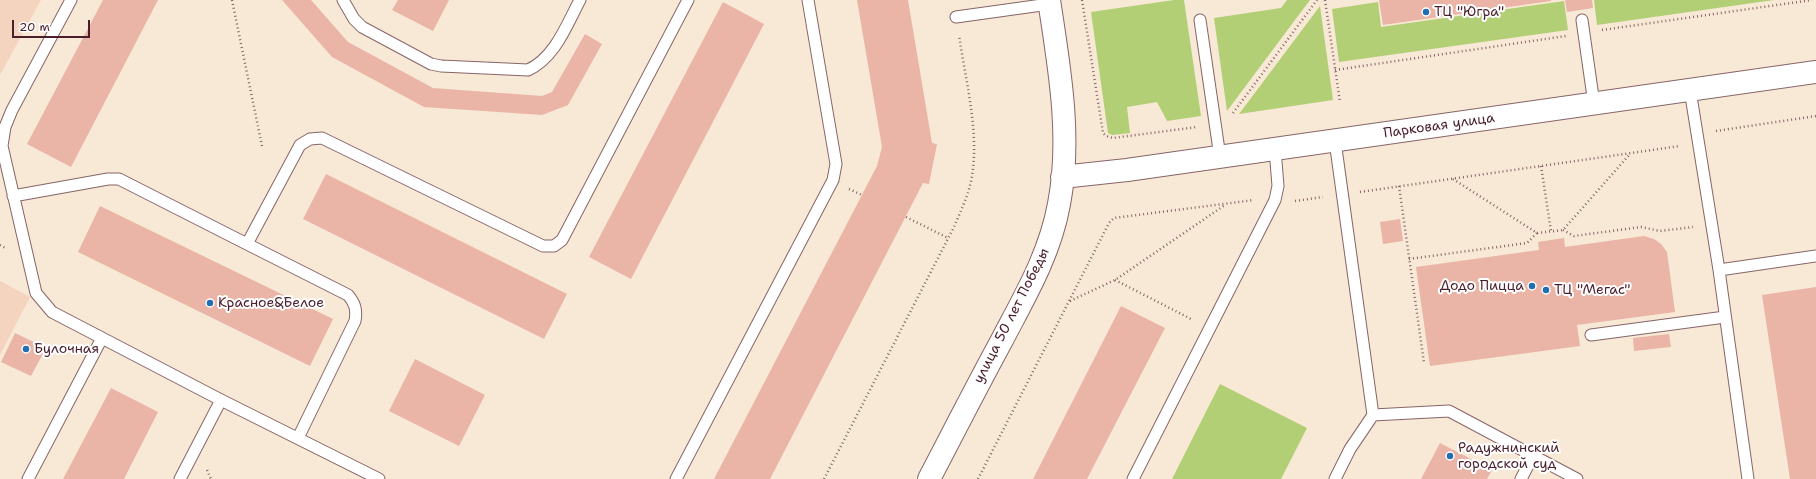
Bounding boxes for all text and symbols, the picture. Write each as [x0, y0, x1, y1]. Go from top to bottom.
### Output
place label: ТЦ "Югра" [1434, 4, 1504, 20]
marker: ТЦ "Югра" [1421, 7, 1431, 17]
scale bar [14, 12, 92, 38]
text: 20 m [19, 19, 50, 35]
street label: Парковая улица [1382, 110, 1496, 142]
street label: улица 50 лет Победы [971, 245, 1053, 387]
place label: Додо Пицца [1440, 278, 1524, 294]
marker: Додо Пицца [1527, 281, 1537, 291]
place label: ТЦ "Мегас" [1554, 282, 1631, 298]
marker: ТЦ "Мегас" [1541, 285, 1551, 295]
place label: Красное&Белое [218, 295, 324, 311]
marker: Красное&Белое [205, 298, 215, 308]
place label: Булочная [34, 341, 99, 357]
marker: Булочная [21, 344, 31, 354]
place label: Радужнинский городской суд [1458, 440, 1559, 472]
marker: Радужнинский городской суд [1445, 451, 1455, 461]

